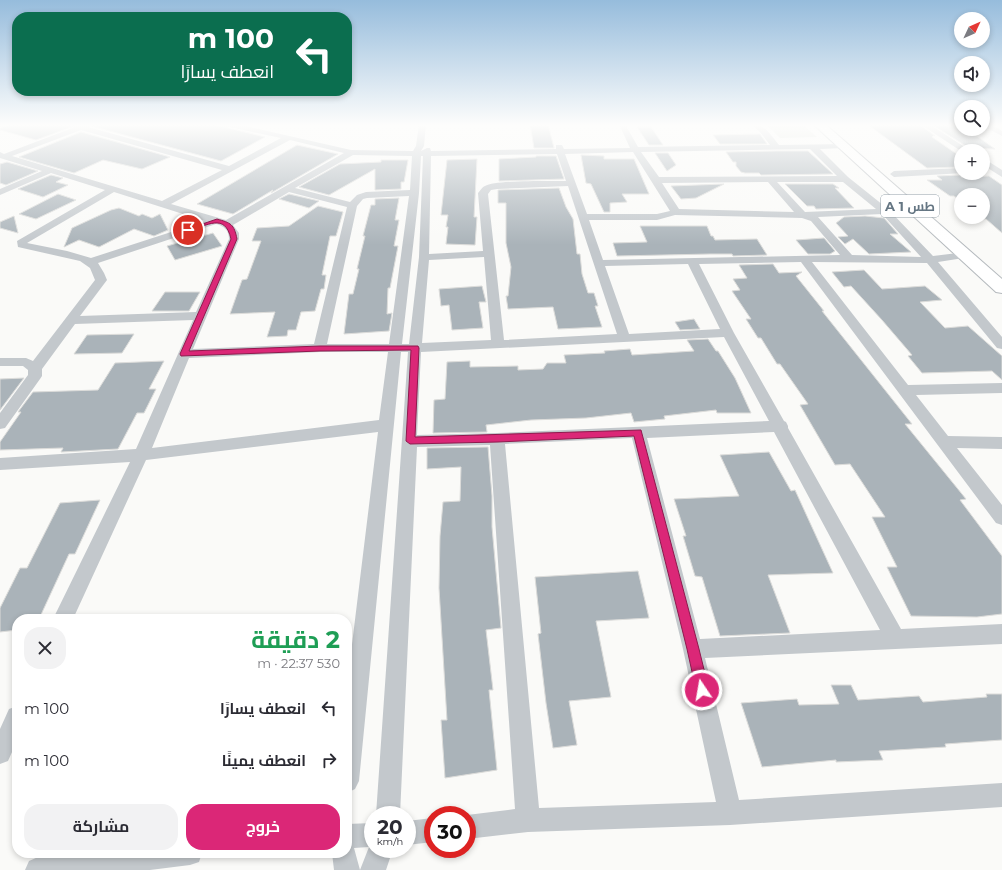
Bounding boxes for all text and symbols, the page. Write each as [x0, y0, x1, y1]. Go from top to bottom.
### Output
north arrow [954, 12, 990, 48]
map controls [954, 12, 990, 224]
text: 100 m [188, 21, 274, 55]
icon: left [288, 28, 340, 80]
button: sound [954, 56, 990, 92]
text: انعطف يسارًا [181, 61, 274, 83]
button: search [954, 100, 990, 136]
button: + [954, 144, 990, 180]
button: − [954, 188, 990, 224]
road number: A 1 طس [881, 195, 939, 217]
pin [171, 213, 205, 247]
icon: arrive [177, 219, 199, 241]
text: 2 دقيقة [251, 625, 340, 654]
button: close [24, 627, 66, 669]
text: 530 m · 22:37 [257, 655, 340, 671]
position arrow [681, 669, 723, 711]
icon: left [318, 697, 340, 719]
text: 100 m [24, 699, 69, 718]
text: انعطف يسارًا [220, 699, 306, 718]
icon: right [318, 749, 340, 771]
text: 100 m [24, 751, 69, 770]
text: انعطف يمينًا [222, 751, 306, 770]
button: مشاركة [24, 804, 178, 850]
button: خروج [186, 804, 340, 850]
speed limit sign: 30 [424, 806, 476, 858]
text: 20 [377, 815, 403, 839]
text: km/h [377, 835, 403, 848]

